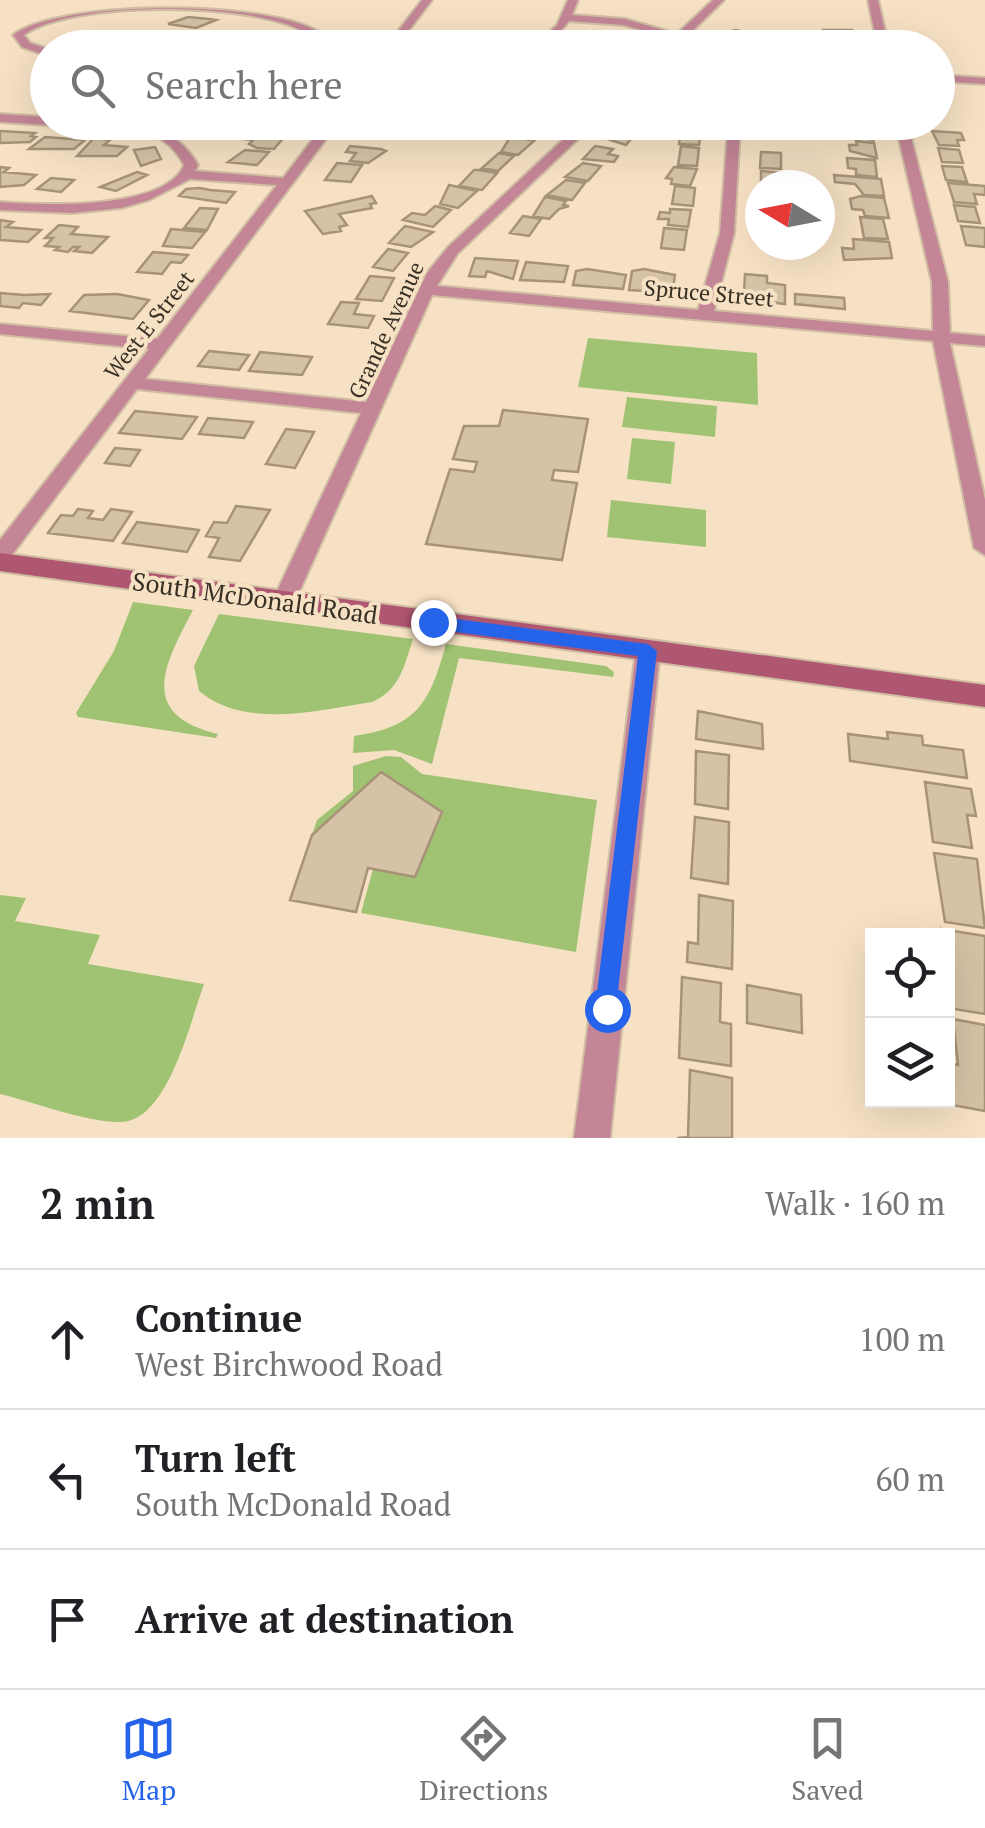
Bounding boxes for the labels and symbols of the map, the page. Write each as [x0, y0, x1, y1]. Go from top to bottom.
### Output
north arrow [745, 170, 835, 260]
street label: Grande Avenue [341, 257, 430, 403]
street label: West E Street [97, 265, 200, 385]
street label: Spruce Street [643, 272, 775, 313]
street label: South McDonald Road [130, 564, 380, 631]
route end [411, 600, 457, 646]
route start [585, 987, 631, 1033]

